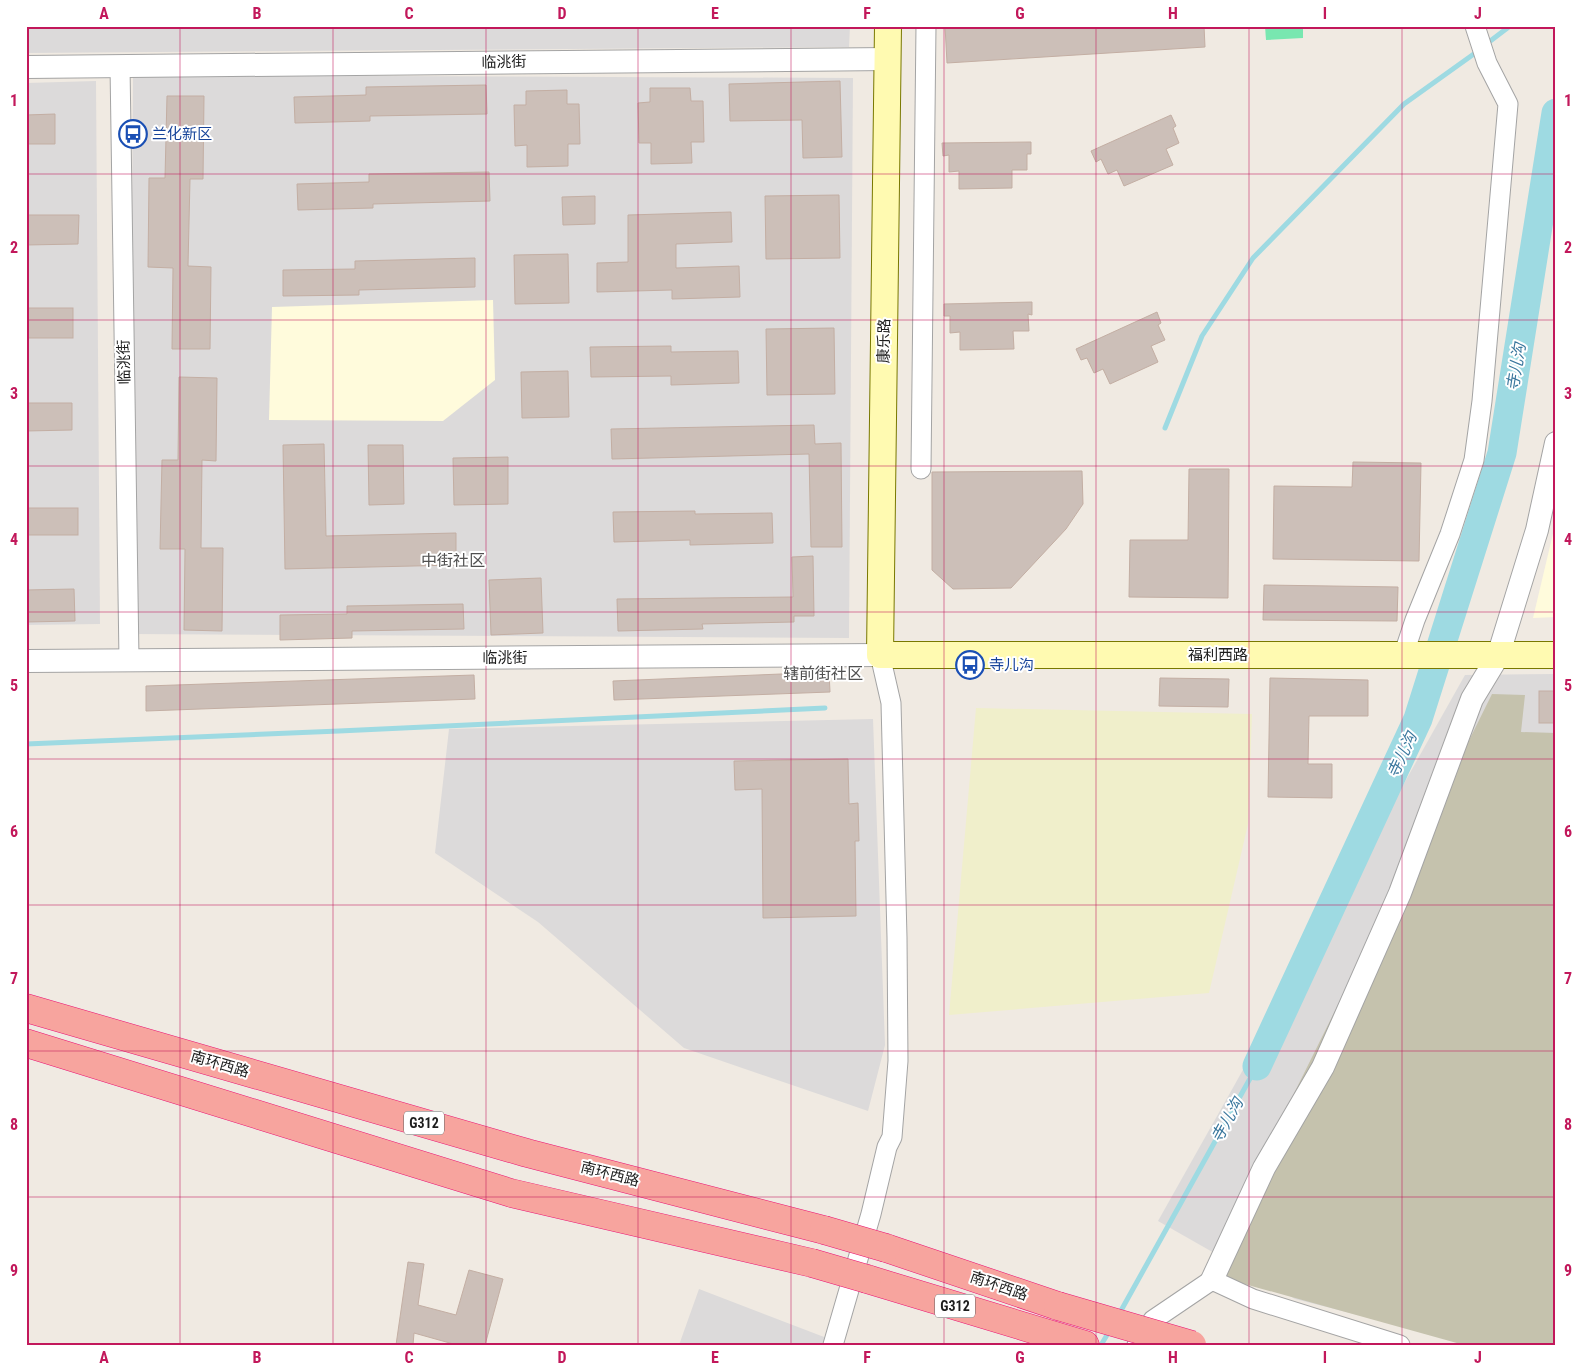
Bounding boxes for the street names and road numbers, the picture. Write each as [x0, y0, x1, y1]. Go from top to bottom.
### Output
street label: 临洮街 [481, 53, 527, 71]
street label: 康乐路 [875, 318, 893, 364]
street label: 临洮街 [115, 339, 133, 385]
street label: 福利西路 [1188, 646, 1248, 664]
street label: 临洮街 [482, 649, 528, 667]
street label: 南环西路 [189, 1047, 251, 1081]
road number: G312 [404, 1112, 444, 1134]
street label: 南环西路 [579, 1158, 641, 1190]
street label: 南环西路 [968, 1268, 1030, 1304]
road number: G312 [935, 1294, 975, 1318]

